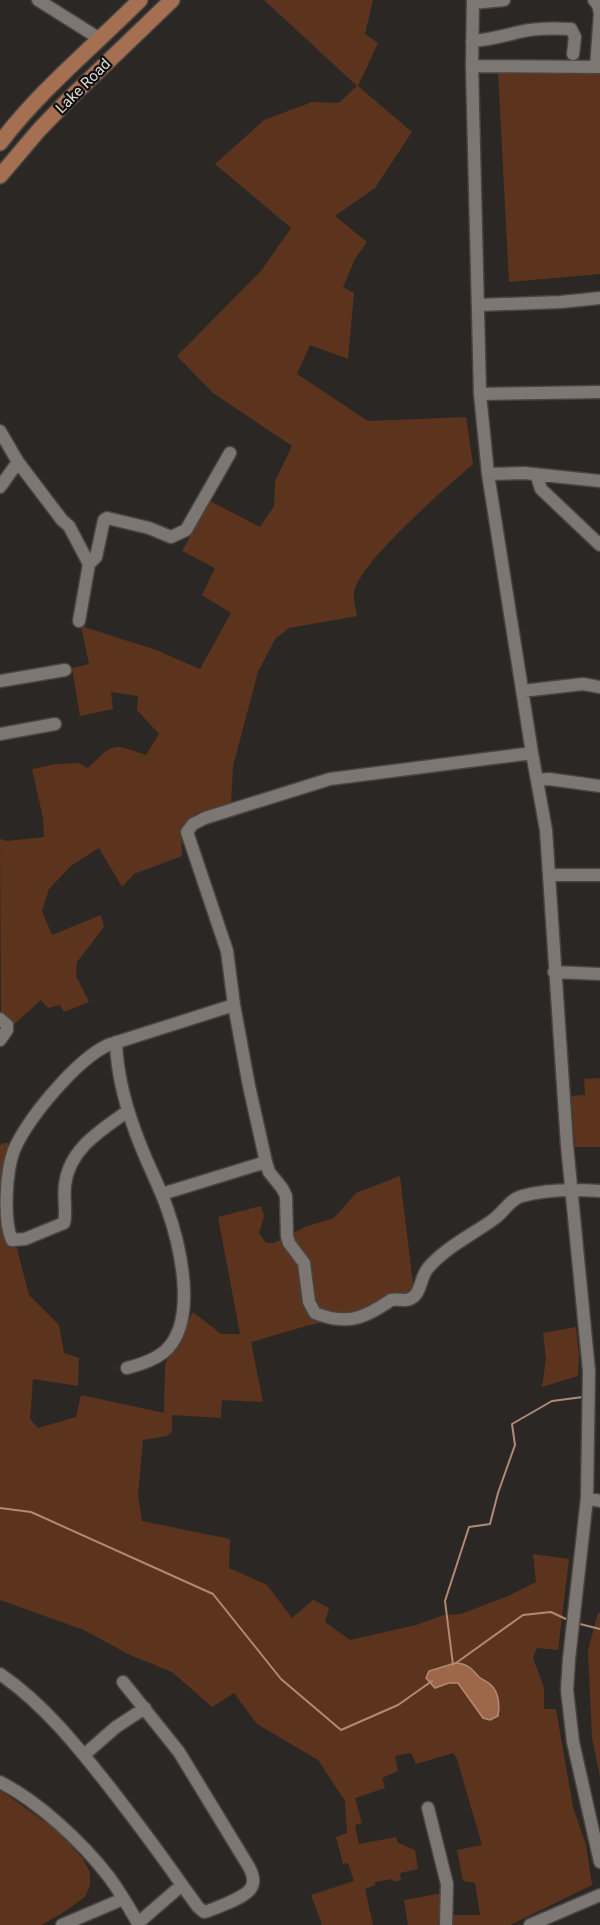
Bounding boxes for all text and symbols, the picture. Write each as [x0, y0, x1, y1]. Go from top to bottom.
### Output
street label: Lake Road [52, 55, 114, 117]

